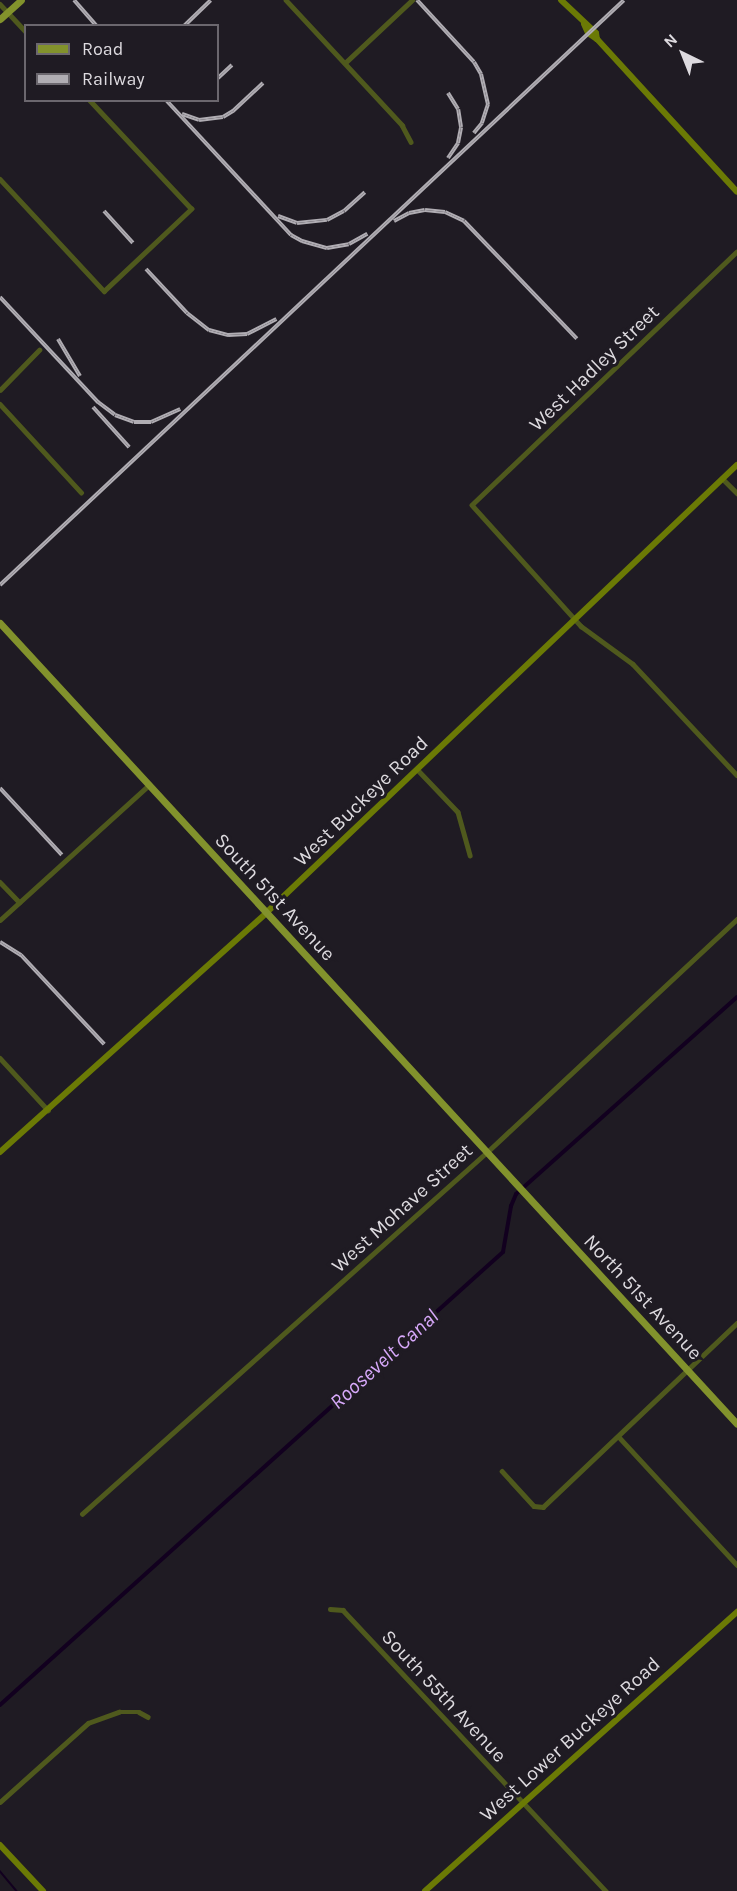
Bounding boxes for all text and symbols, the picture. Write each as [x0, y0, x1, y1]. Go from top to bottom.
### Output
legend [24, 24, 219, 102]
north arrow [653, 24, 713, 84]
text: N [660, 30, 681, 51]
text: Road [82, 38, 123, 60]
text: Railway [82, 68, 145, 90]
street label: West Hadley Street [524, 300, 664, 436]
street label: West Buckeye Road [289, 731, 433, 871]
street label: South 51st Avenue [210, 828, 340, 966]
street label: West Mohave Street [327, 1138, 477, 1278]
street label: North 51st Avenue [579, 1229, 707, 1365]
water label: Roosevelt Canal [324, 1304, 444, 1414]
street label: South 55th Avenue [377, 1625, 511, 1767]
street label: West Lower Buckeye Road [475, 1652, 665, 1826]

